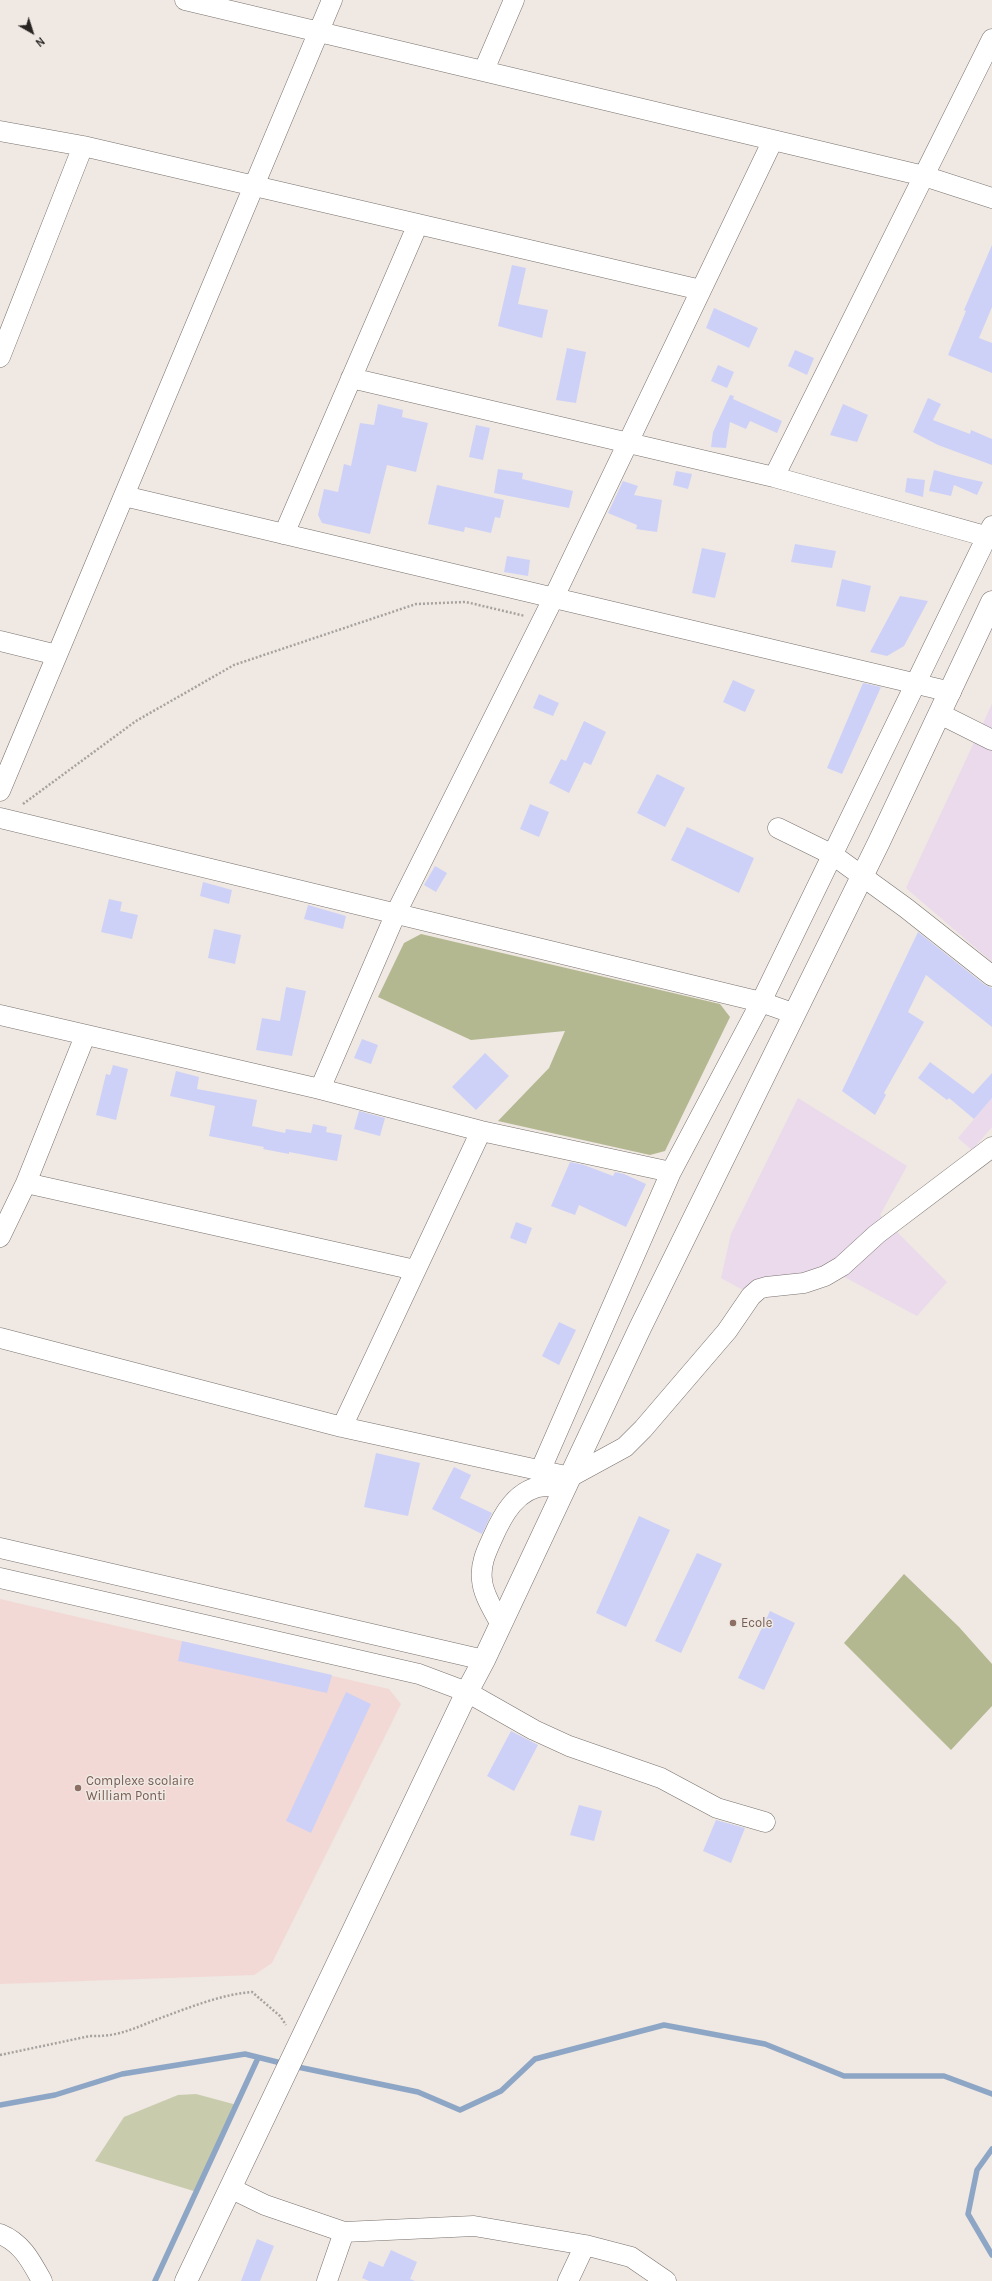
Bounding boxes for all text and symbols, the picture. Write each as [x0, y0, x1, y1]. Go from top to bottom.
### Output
north arrow [12, 12, 52, 52]
text: N [33, 34, 47, 49]
place label: Ecole [741, 1615, 772, 1631]
marker: Ecole [728, 1618, 738, 1628]
place label: Complexe scolaire William Ponti [86, 1773, 194, 1804]
marker: Complexe scolaire William Ponti [73, 1783, 83, 1793]

